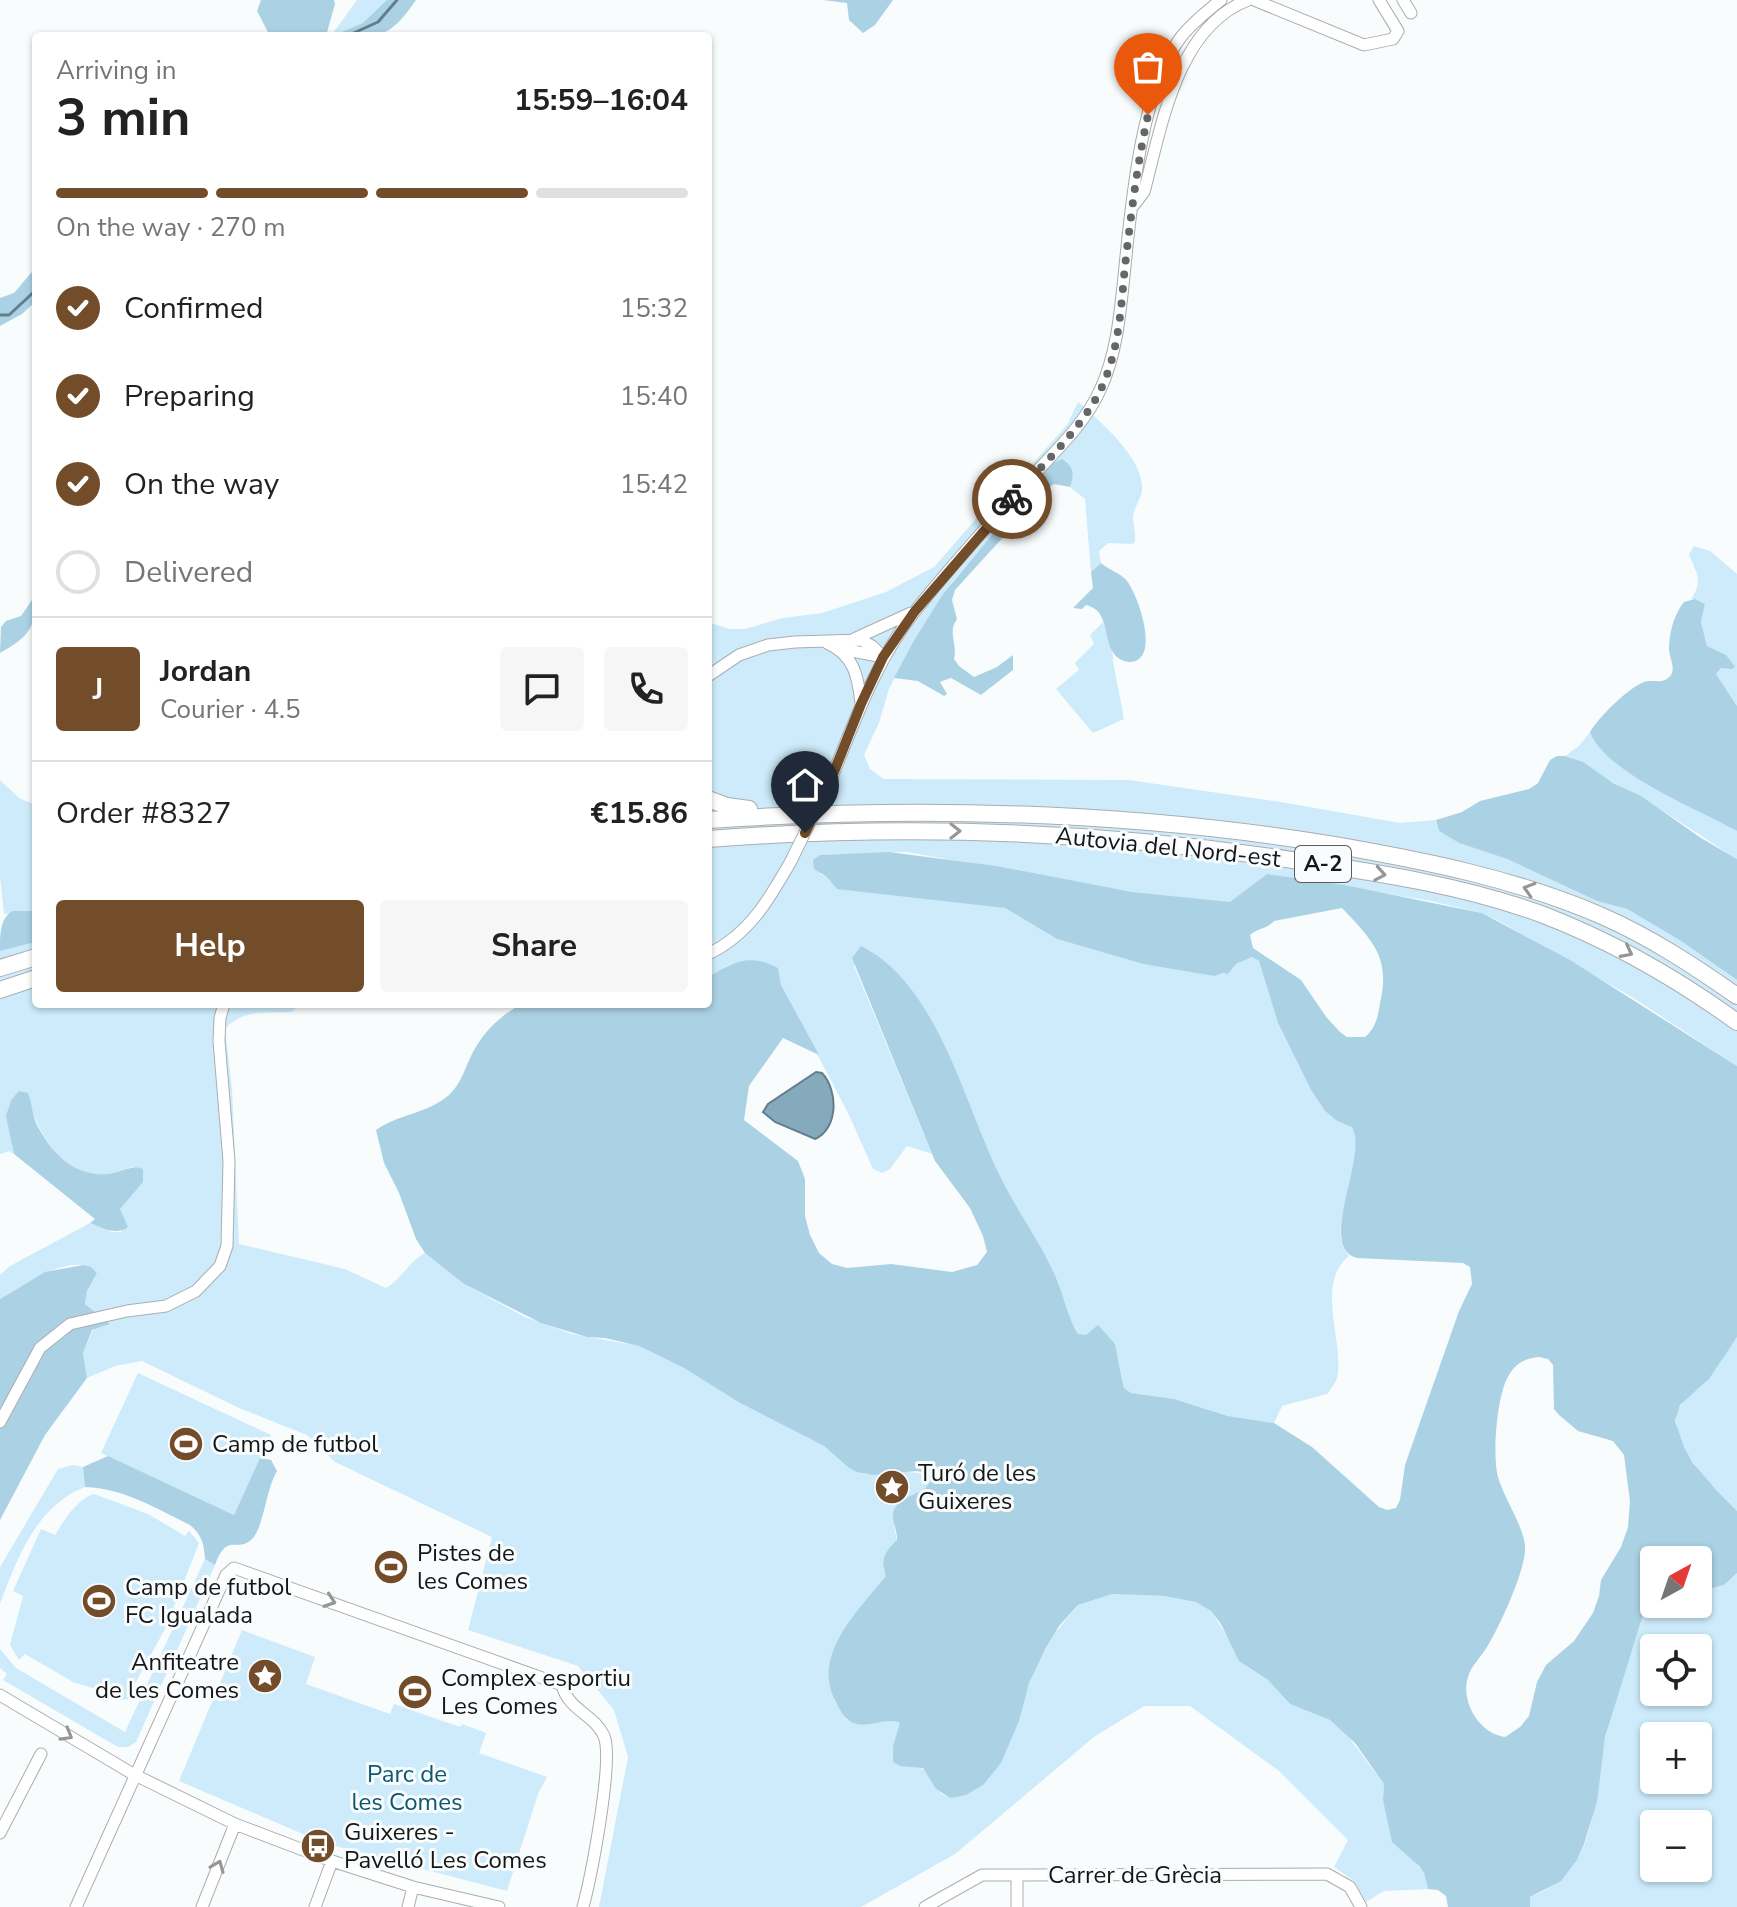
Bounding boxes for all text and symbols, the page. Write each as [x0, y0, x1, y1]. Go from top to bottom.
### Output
pin [1114, 33, 1182, 115]
icon: bag [1126, 45, 1170, 89]
text: Arriving in [56, 53, 177, 88]
text: 15:59–16:04 [514, 80, 688, 121]
text: 3 min [56, 82, 191, 153]
text: On the way · 270 m [56, 210, 285, 245]
icon: check [56, 286, 100, 330]
text: Confirmed [124, 288, 264, 329]
text: 15:32 [620, 291, 688, 326]
icon: check [56, 374, 100, 418]
text: Preparing [124, 376, 255, 417]
text: 15:40 [620, 379, 688, 414]
courier [972, 459, 1052, 539]
icon: check [56, 462, 100, 506]
text: On the way [124, 464, 279, 505]
text: 15:42 [620, 467, 688, 502]
icon: bike [990, 477, 1034, 521]
text: Delivered [124, 552, 253, 593]
button: chat [500, 647, 584, 731]
button: phone [604, 647, 688, 731]
text: Jordan [160, 651, 251, 692]
text: J [93, 669, 103, 710]
text: Courier · 4.5 [160, 692, 301, 727]
pin [771, 751, 839, 833]
icon: home [783, 763, 827, 807]
text: Order #8327 [56, 793, 231, 834]
text: €15.86 [591, 793, 688, 834]
street label: Autovia del Nord-est [1054, 819, 1283, 875]
one-way arrow [949, 822, 962, 840]
road number: A-2 [1295, 846, 1351, 882]
one-way arrow [1373, 864, 1387, 881]
one-way arrow [1523, 882, 1536, 898]
button: Help [56, 900, 364, 992]
button: Share [380, 900, 688, 992]
one-way arrow [1618, 943, 1633, 958]
sports icon: Camp de futbol [167, 1425, 205, 1463]
place label: Camp de futbol [212, 1428, 378, 1460]
place label: Turó de les Guixeres [918, 1457, 1036, 1517]
place icon: Turó de les Guixeres [873, 1468, 911, 1506]
place label: Pistes de les Comes [417, 1537, 528, 1597]
north arrow [1640, 1546, 1712, 1618]
map controls [1640, 1546, 1712, 1882]
sports icon: Pistes de les Comes [372, 1548, 410, 1586]
place label: Camp de futbol FC Igualada [125, 1571, 291, 1631]
sports icon: Camp de futbol FC Igualada [80, 1582, 118, 1620]
one-way arrow [323, 1592, 337, 1608]
button: locate [1640, 1634, 1712, 1706]
place label: Anfiteatre de les Comes [95, 1646, 239, 1706]
place icon: Anfiteatre de les Comes [246, 1657, 284, 1695]
place label: Complex esportiu Les Comes [441, 1662, 631, 1722]
sports icon: Complex esportiu Les Comes [396, 1673, 434, 1711]
button: + [1640, 1722, 1712, 1794]
one-way arrow [58, 1725, 73, 1741]
park label: Parc de les Comes [352, 1758, 462, 1818]
button: − [1640, 1810, 1712, 1882]
place label: Guixeres - Pavelló Les Comes [344, 1816, 547, 1876]
bus stop icon: Guixeres - Pavelló Les Comes [299, 1827, 337, 1865]
street label: Carrer de Grècia [1048, 1859, 1222, 1891]
one-way arrow [209, 1860, 225, 1874]

